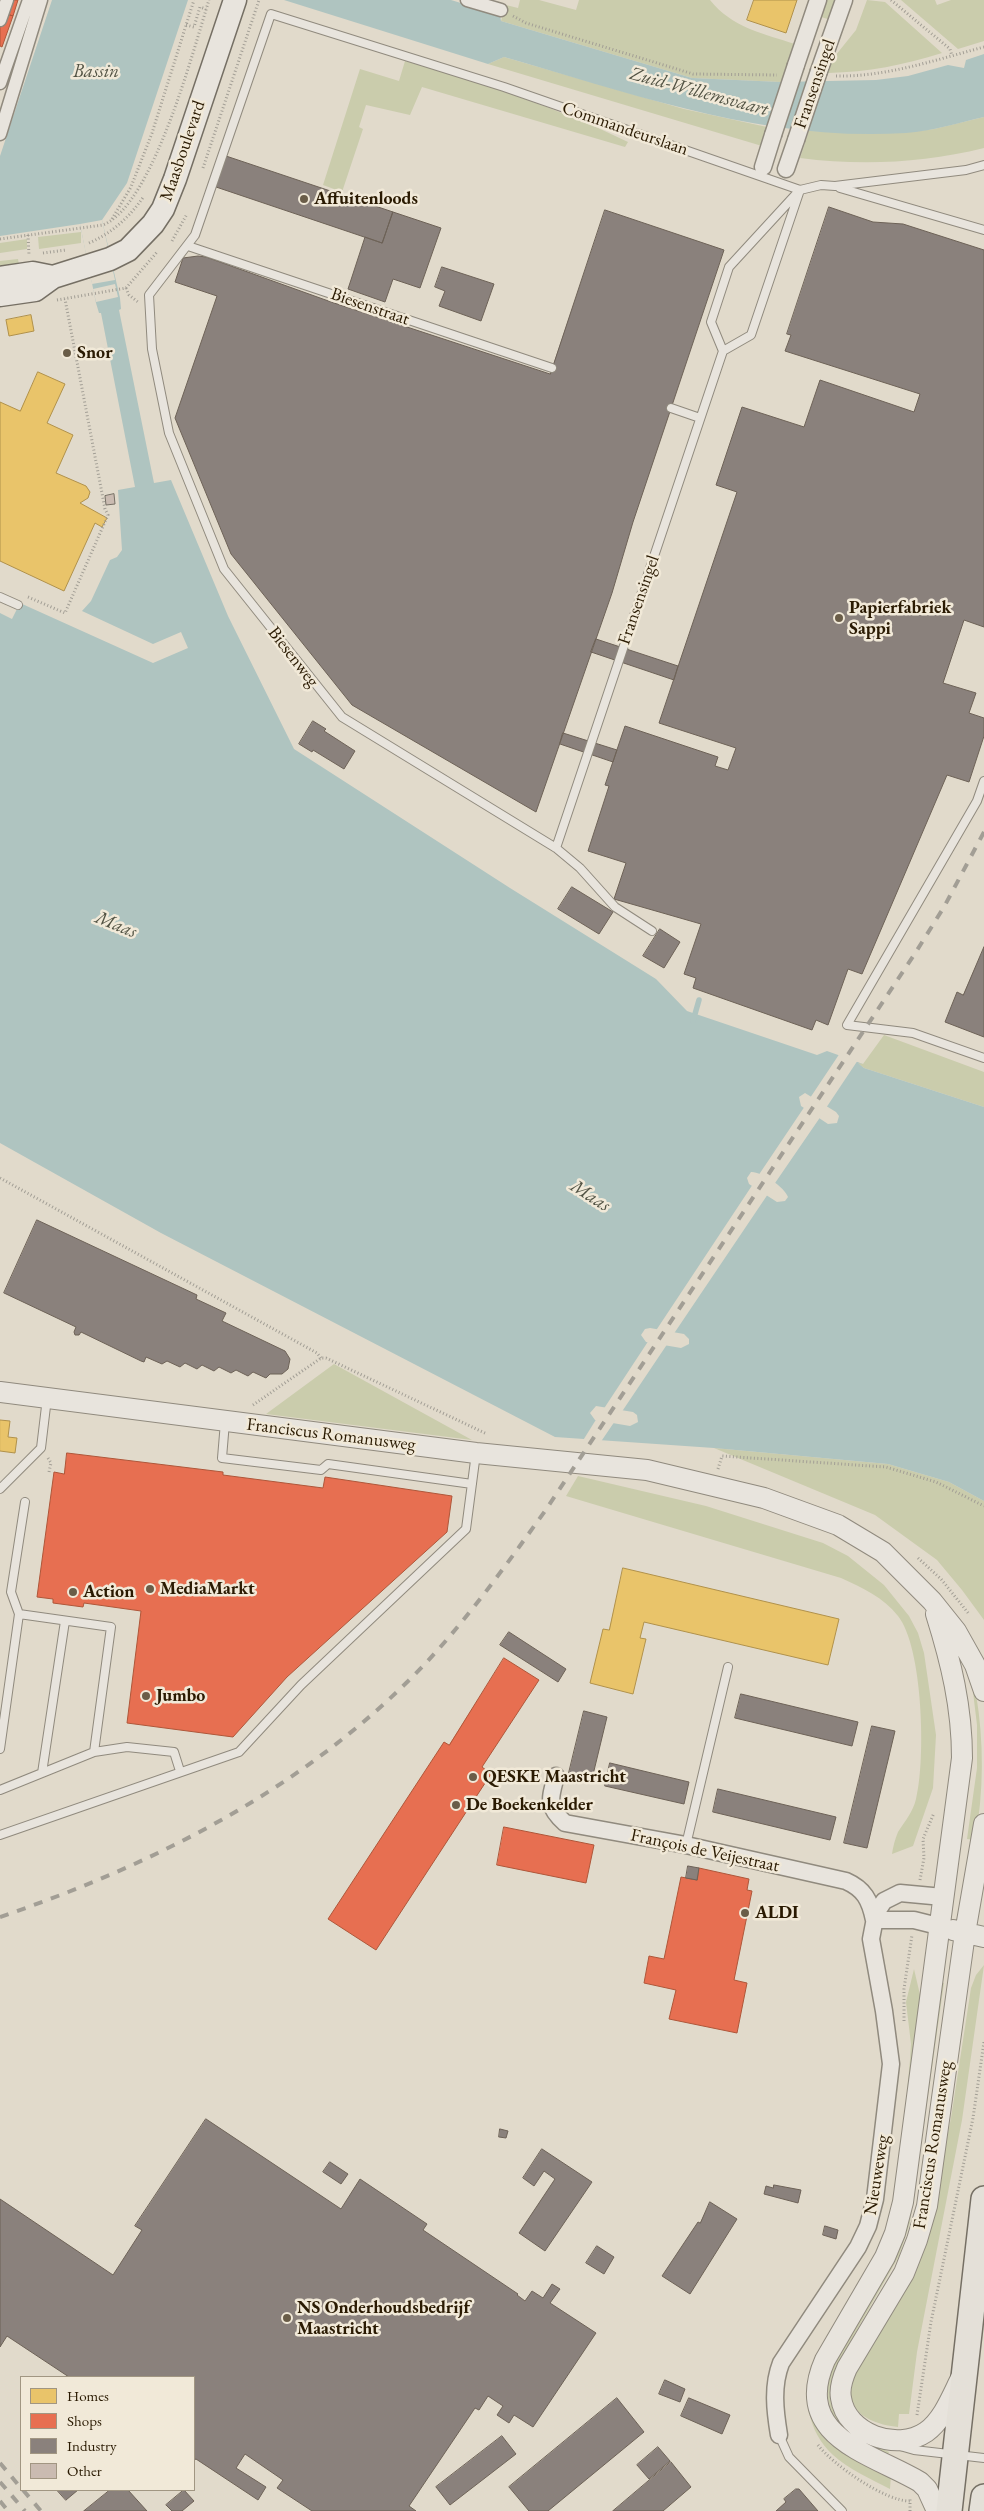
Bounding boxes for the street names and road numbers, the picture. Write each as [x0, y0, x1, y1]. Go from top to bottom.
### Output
street label: Fransensingel [790, 36, 840, 132]
street label: Commandeurslaan [559, 97, 691, 161]
street label: Maasboulevard [156, 98, 210, 204]
street label: Biesenstraat [328, 283, 412, 331]
street label: Fransensingel [614, 552, 664, 648]
street label: Biesenweg [263, 623, 323, 691]
street label: Franciscus Romanusweg [245, 1414, 417, 1456]
street label: François de Veijestraat [629, 1825, 781, 1877]
street label: Franciscus Romanusweg [909, 2059, 957, 2231]
street label: Nieuweweg [860, 2133, 894, 2217]

